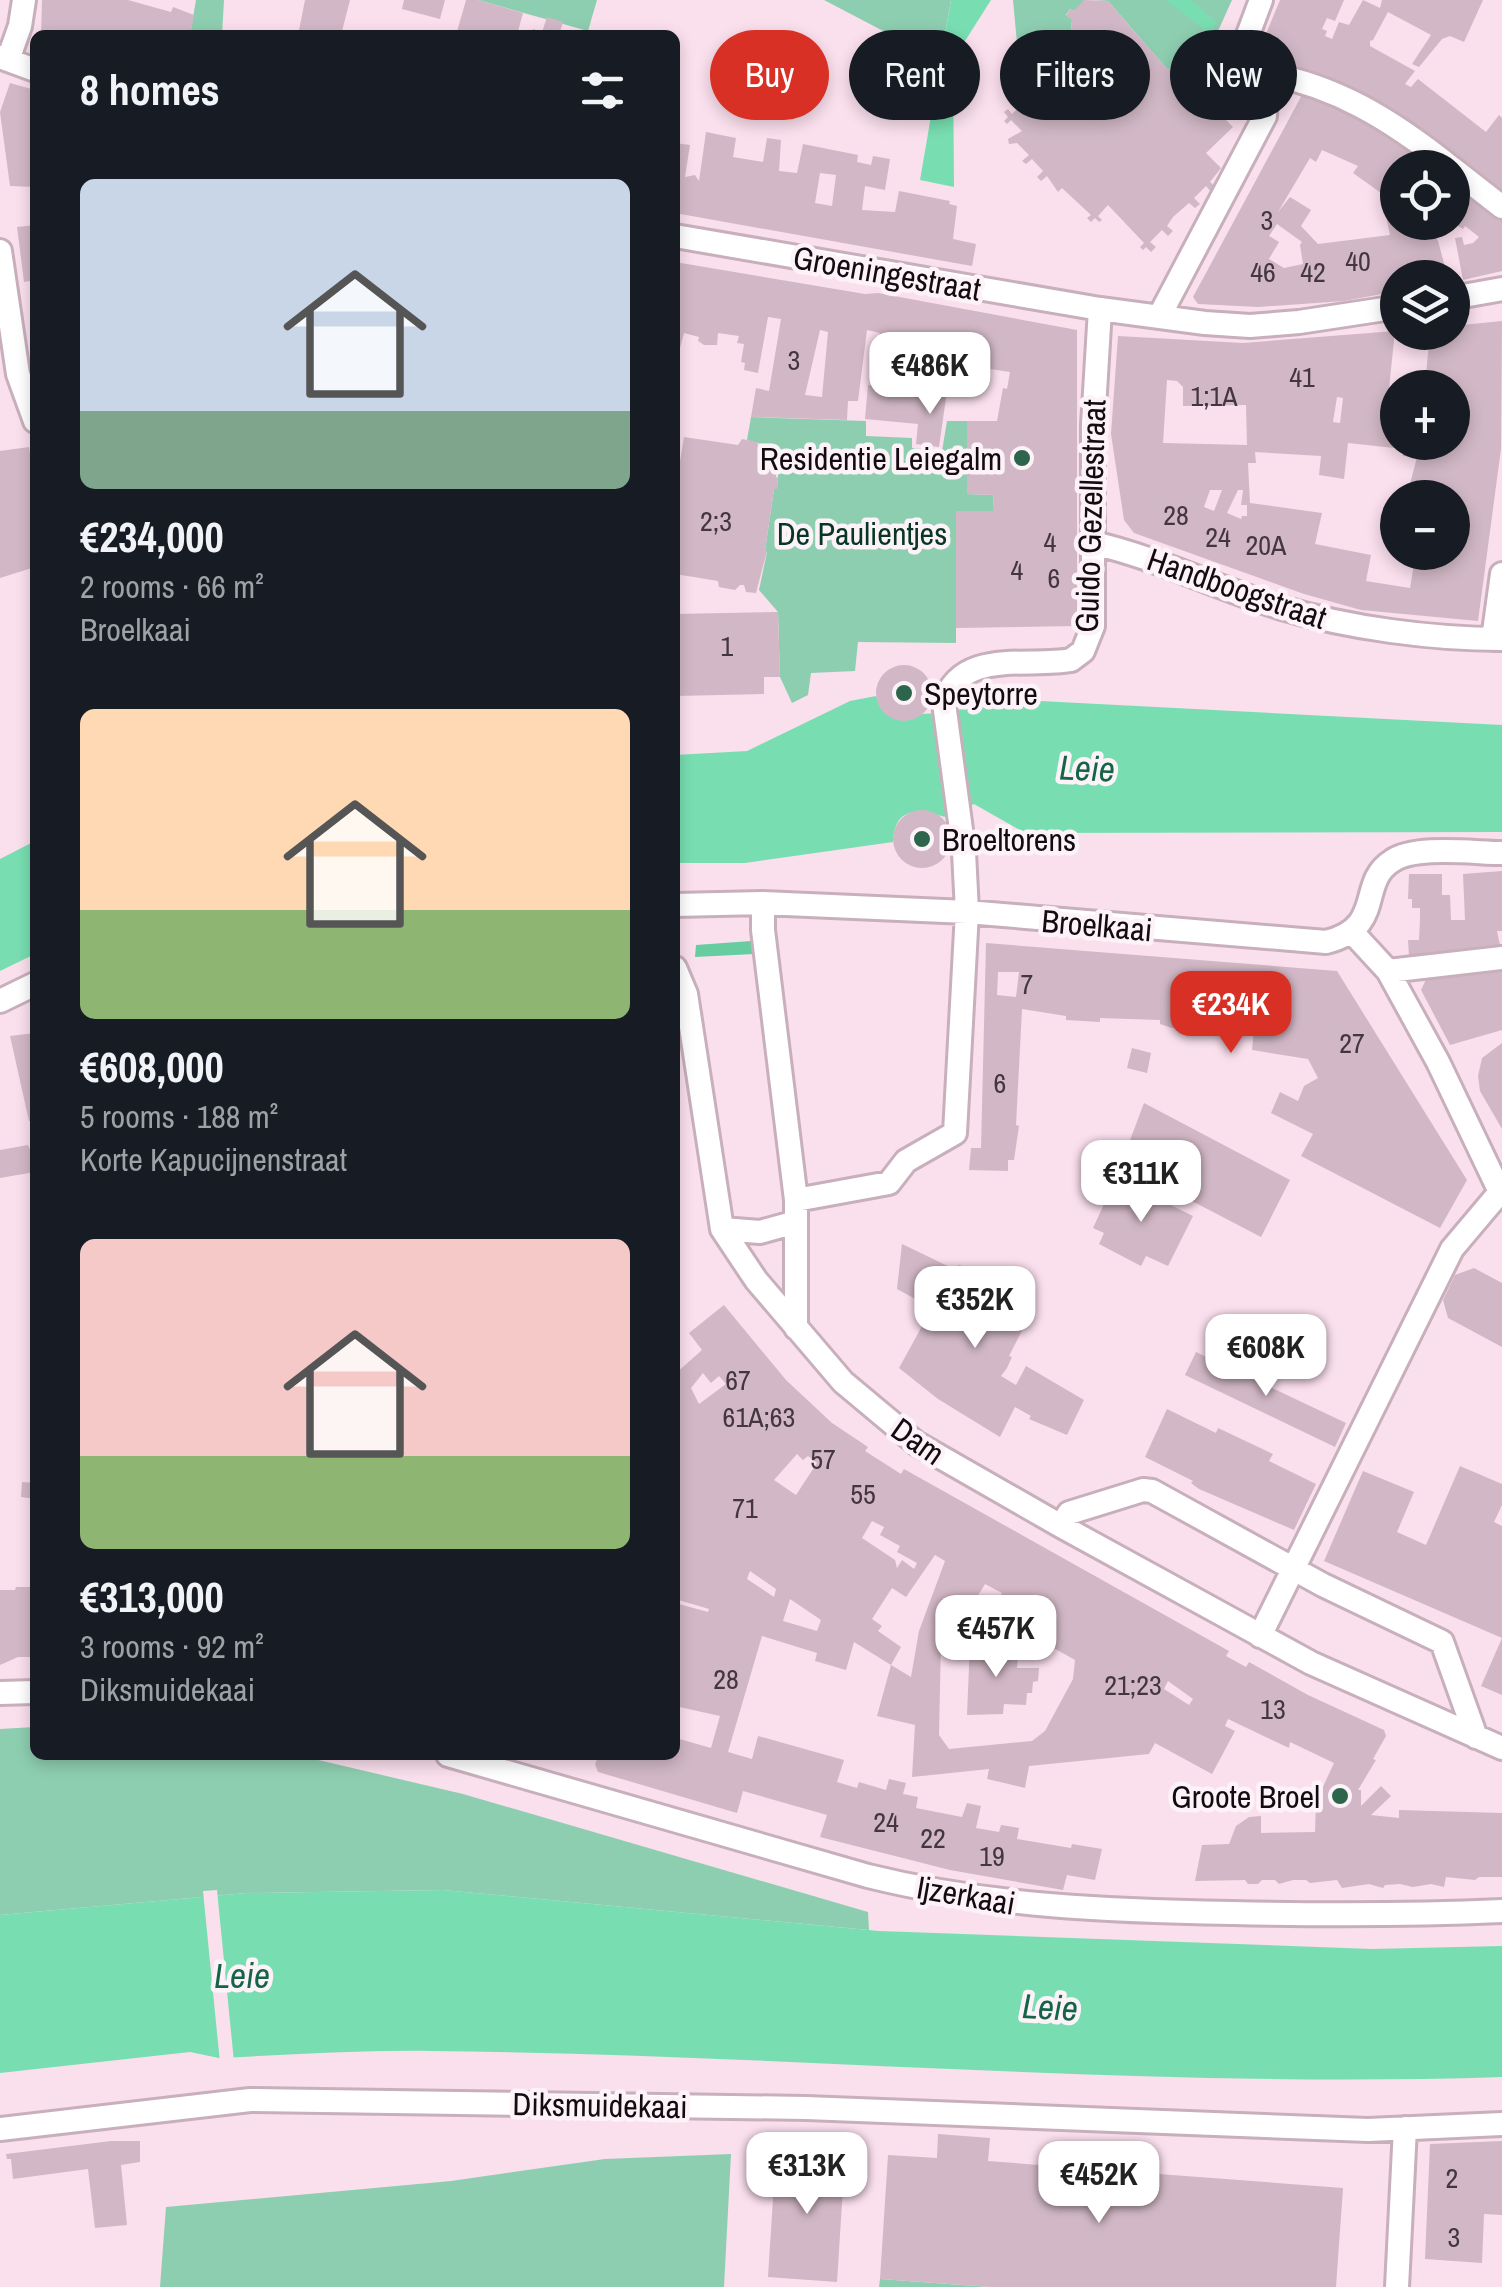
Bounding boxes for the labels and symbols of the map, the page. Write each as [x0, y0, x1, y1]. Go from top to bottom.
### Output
house number: 3 [1261, 201, 1273, 239]
street label: Groeningestraat [790, 235, 984, 311]
house number: 40 [1345, 242, 1371, 280]
house number: 46 [1250, 253, 1276, 291]
house number: 42 [1300, 253, 1326, 291]
pin: €486K [860, 332, 1000, 417]
house number: 3 [788, 341, 800, 379]
house number: 41 [1289, 358, 1315, 396]
house number: 1;1A [1190, 377, 1238, 415]
street label: Guido Gezellestraat [1064, 399, 1116, 633]
place label: Residentie Leiegalm [760, 437, 1002, 480]
marker: Residentie Leiegalm [1011, 447, 1033, 469]
house number: 28 [1163, 496, 1189, 534]
house number: 2;3 [700, 502, 732, 540]
park label: De Paulientjes [777, 512, 947, 555]
house number: 24 [1205, 518, 1231, 556]
house number: 4 [1044, 523, 1057, 561]
house number: 20A [1246, 526, 1287, 564]
street label: Handboogstraat [1142, 537, 1332, 639]
house number: 4 [1011, 551, 1024, 589]
house number: 6 [1048, 559, 1060, 597]
house number: 1 [721, 627, 734, 665]
place label: Speytorre [924, 672, 1038, 715]
marker: Speytorre [893, 682, 915, 704]
water label: Leie [1058, 744, 1116, 792]
place label: Broeltorens [942, 818, 1076, 861]
marker: Broeltorens [911, 828, 933, 850]
street label: Broelkaai [1040, 899, 1154, 951]
house number: 7 [1021, 965, 1033, 1003]
pin: €234K [1161, 971, 1301, 1056]
house number: 27 [1339, 1024, 1365, 1062]
house number: 6 [994, 1064, 1006, 1102]
pin: €311K [1071, 1140, 1211, 1225]
pin: €352K [905, 1266, 1045, 1351]
pin: €608K [1196, 1314, 1336, 1399]
house number: 67 [725, 1361, 751, 1399]
house number: 61A;63 [723, 1398, 795, 1436]
street label: Dam [883, 1407, 953, 1475]
house number: 57 [810, 1440, 836, 1478]
house number: 55 [850, 1475, 876, 1513]
house number: 71 [732, 1489, 758, 1527]
pin: €457K [926, 1595, 1066, 1680]
house number: 28 [713, 1660, 739, 1698]
house number: 21;23 [1104, 1666, 1162, 1704]
house number: 13 [1260, 1690, 1286, 1728]
place label: Groote Broel [1171, 1775, 1320, 1818]
marker: Groote Broel [1329, 1785, 1351, 1807]
house number: 24 [873, 1803, 899, 1841]
house number: 22 [920, 1819, 946, 1857]
house number: 19 [979, 1837, 1005, 1875]
street label: Ijzerkaai [913, 1865, 1019, 1925]
water label: Leie [214, 1952, 270, 1999]
water label: Leie [1021, 1982, 1079, 2032]
street label: Diksmuidekaai [512, 2082, 688, 2128]
pin: €313K [737, 2132, 877, 2217]
pin: €452K [1029, 2141, 1169, 2226]
house number: 2 [1446, 2159, 1458, 2197]
house number: 3 [1448, 2218, 1460, 2256]

